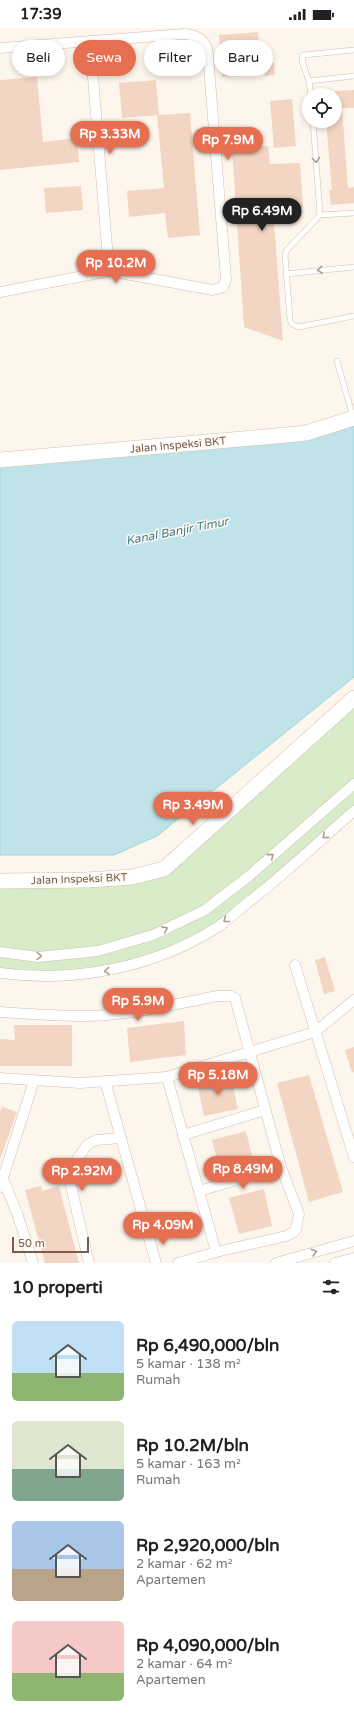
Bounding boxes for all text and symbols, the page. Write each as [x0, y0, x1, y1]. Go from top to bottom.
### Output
text: 17:39 [20, 5, 62, 23]
chip: Beli [12, 40, 65, 76]
chip: Sewa [73, 40, 136, 76]
chip: Filter [144, 40, 206, 76]
chip: Baru [214, 40, 273, 76]
map controls [302, 88, 342, 128]
button: locate [302, 88, 342, 128]
pin: Rp 3.33M [69, 121, 151, 155]
text: Rp 3.33M [79, 126, 141, 142]
pin: Rp 7.9M [191, 127, 265, 161]
text: Rp 7.9M [202, 132, 254, 148]
one-way arrow [311, 157, 320, 163]
pin: Rp 6.49M [221, 198, 303, 232]
text: Rp 6.49M [231, 203, 293, 219]
pin: Rp 10.2M [75, 250, 157, 284]
text: Rp 10.2M [85, 255, 147, 271]
one-way arrow [317, 266, 323, 275]
street label: Jalan Inspeksi BKT [129, 434, 227, 456]
water label: Kanal Banjir Timur [125, 514, 231, 548]
pin: Rp 3.49M [152, 792, 234, 826]
text: Rp 3.49M [162, 797, 224, 813]
one-way arrow [322, 832, 329, 839]
one-way arrow [267, 854, 274, 861]
street label: Jalan Inspeksi BKT [31, 871, 128, 887]
one-way arrow [223, 916, 230, 923]
one-way arrow [160, 927, 168, 934]
one-way arrow [36, 952, 42, 960]
one-way arrow [104, 966, 110, 975]
pin: Rp 5.9M [101, 988, 175, 1022]
text: Rp 5.9M [112, 993, 164, 1009]
pin: Rp 5.18M [177, 1062, 259, 1096]
text: Rp 5.18M [187, 1067, 249, 1083]
pin: Rp 8.49M [202, 1156, 284, 1190]
pin: Rp 2.92M [41, 1158, 123, 1192]
text: Rp 8.49M [212, 1161, 274, 1177]
text: Rp 2.92M [51, 1163, 113, 1179]
pin: Rp 4.09M [122, 1212, 204, 1246]
text: Rp 4.09M [132, 1217, 194, 1233]
scale bar [12, 1235, 89, 1254]
text: 50 m [18, 1237, 45, 1250]
one-way arrow [310, 1248, 317, 1257]
icon: filters [320, 1276, 342, 1298]
text: 10 properti [12, 1277, 103, 1298]
text: Rp 6,490,000/bln [136, 1335, 279, 1356]
icon: home [44, 1337, 92, 1385]
text: 5 kamar · 138 m² [136, 1356, 241, 1372]
text: Rumah [136, 1372, 180, 1388]
text: Rp 10.2M/bln [136, 1435, 249, 1456]
icon: home [44, 1437, 92, 1485]
text: 5 kamar · 163 m² [136, 1456, 241, 1472]
text: Rumah [136, 1472, 180, 1488]
text: Rp 2,920,000/bln [136, 1535, 280, 1556]
icon: home [44, 1537, 92, 1585]
text: 2 kamar · 62 m² [136, 1556, 233, 1572]
text: Apartemen [136, 1572, 206, 1588]
text: Rp 4,090,000/bln [136, 1635, 280, 1656]
icon: home [44, 1637, 92, 1685]
text: 2 kamar · 64 m² [136, 1656, 233, 1672]
text: Apartemen [136, 1672, 206, 1688]

